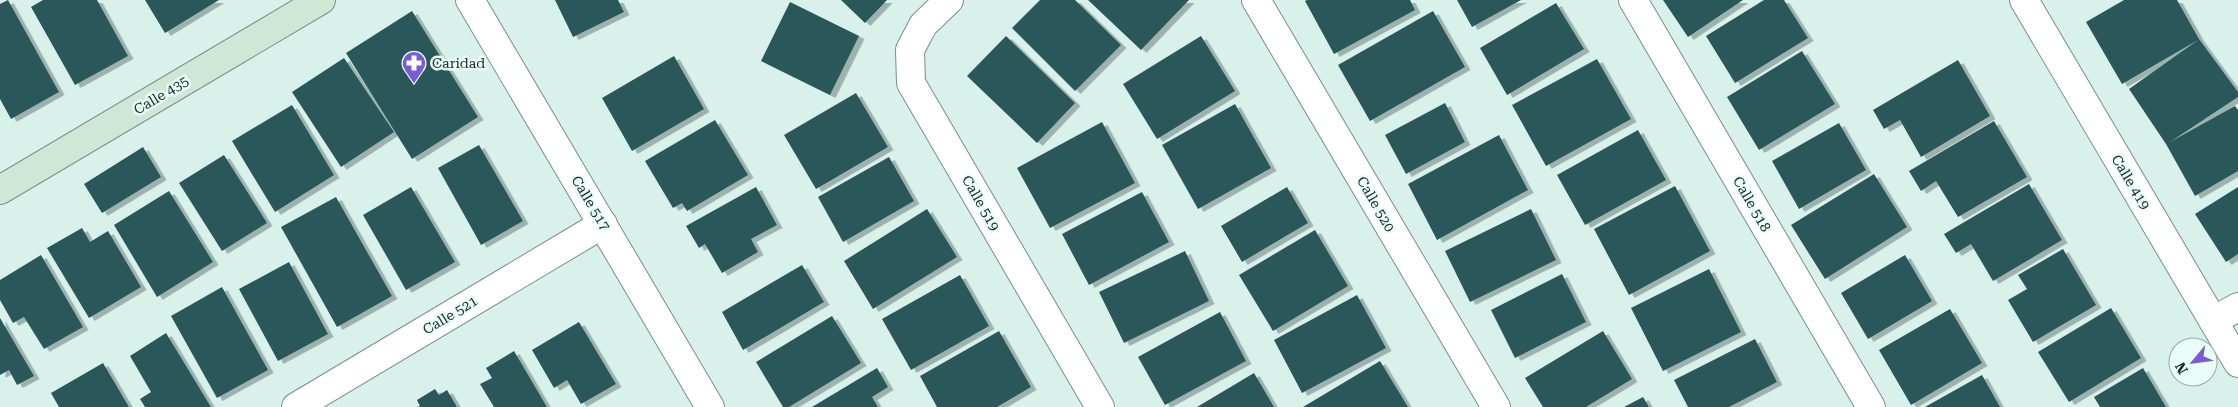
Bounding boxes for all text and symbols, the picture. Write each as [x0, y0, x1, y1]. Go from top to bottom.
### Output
pharmacy icon: Caridad [401, 50, 427, 84]
place label: Caridad [432, 55, 485, 71]
street label: Calle 435 [131, 72, 191, 118]
street label: Calle 419 [2108, 152, 2154, 212]
street label: Calle 517 [568, 173, 614, 233]
street label: Calle 519 [959, 173, 1003, 234]
street label: Calle 520 [1354, 174, 1398, 235]
street label: Calle 518 [1730, 174, 1774, 235]
street label: Calle 521 [420, 292, 480, 338]
north arrow [2168, 337, 2218, 387]
text: N [2172, 360, 2191, 377]

